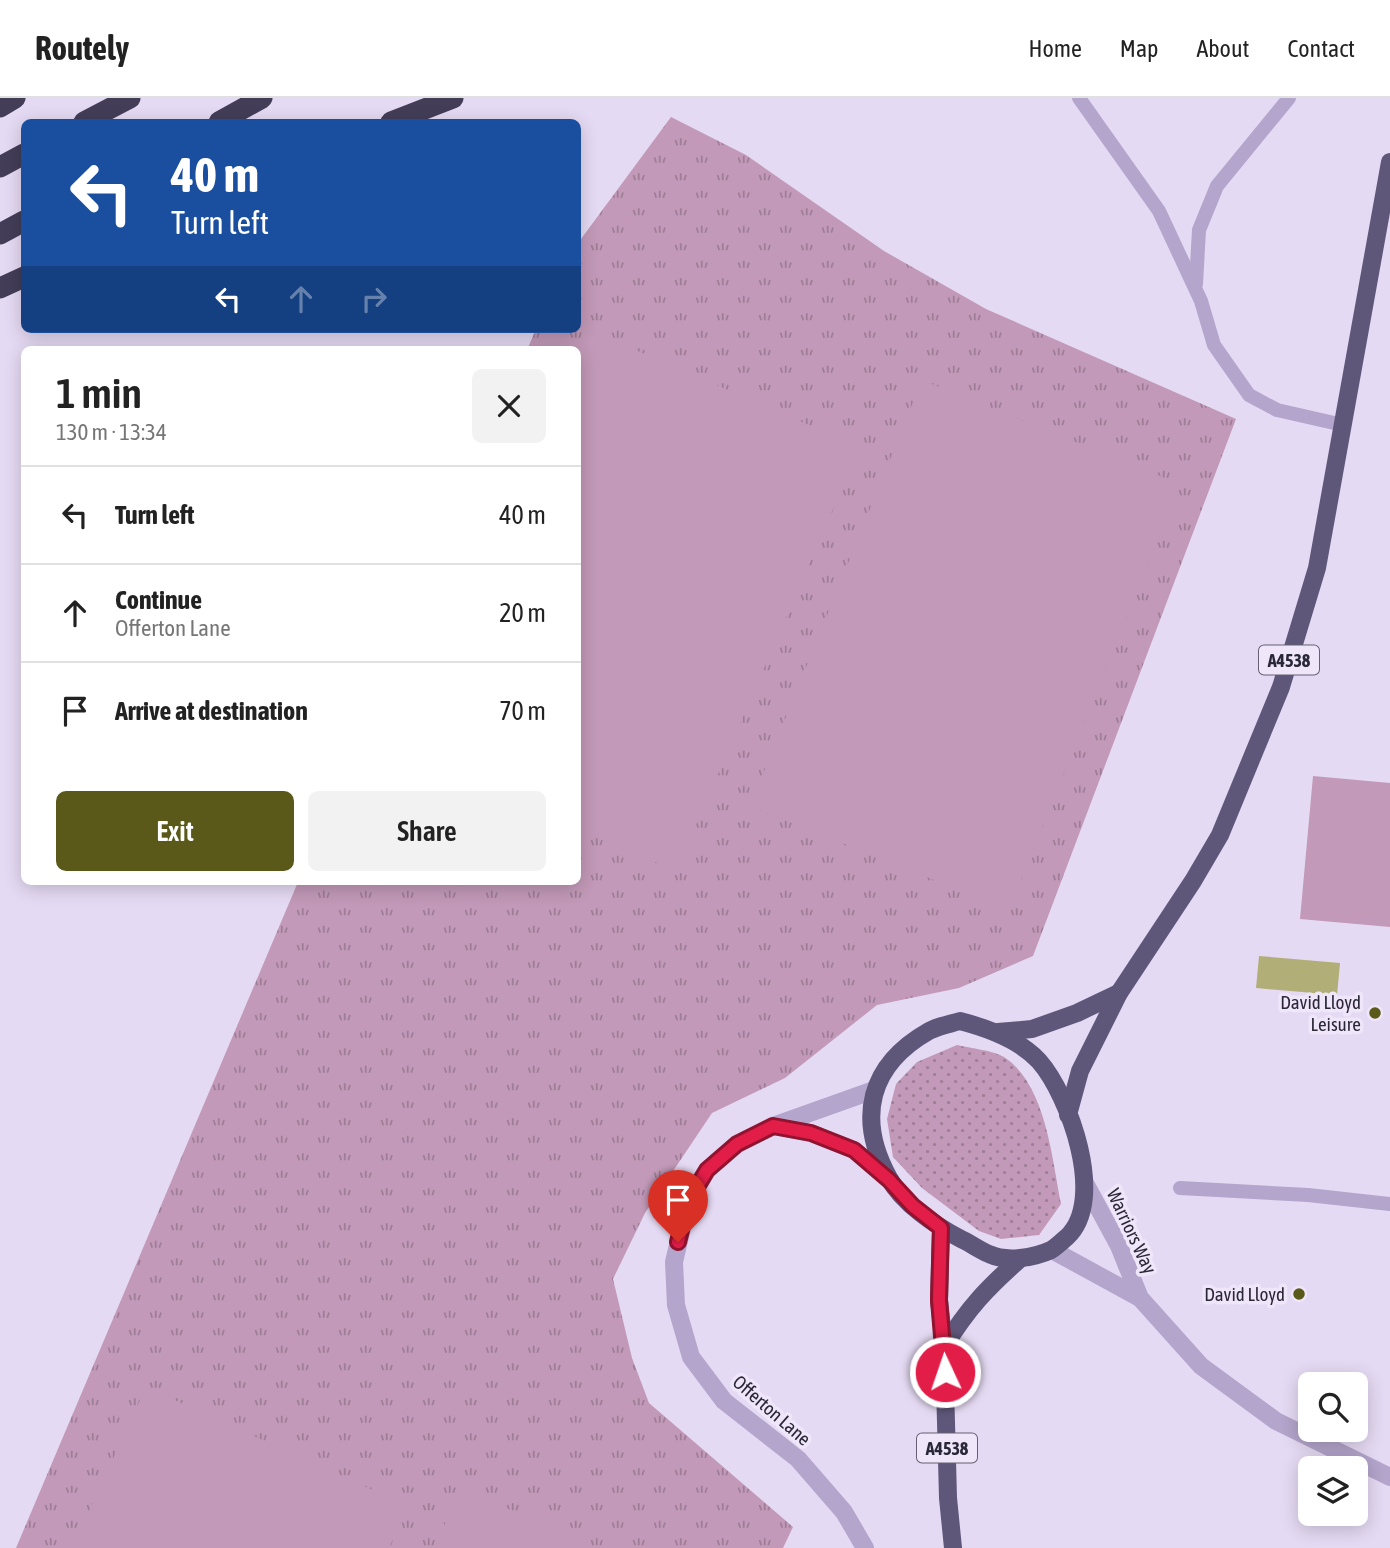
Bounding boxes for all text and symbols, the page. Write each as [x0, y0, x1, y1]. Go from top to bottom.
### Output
text: Routely [35, 29, 129, 67]
text: Home [1028, 35, 1082, 62]
text: Map [1120, 35, 1158, 62]
text: About [1196, 35, 1249, 62]
text: Contact [1287, 35, 1355, 62]
text: 40 m [171, 146, 259, 202]
icon: left [56, 147, 147, 238]
text: Turn left [171, 204, 269, 241]
icon: left [209, 280, 247, 318]
icon: ahead [282, 280, 320, 318]
icon: right [355, 280, 393, 318]
text: 1 min [56, 369, 142, 417]
button: close [472, 369, 546, 443]
text: 130 m · 13:34 [56, 419, 167, 445]
icon: left [56, 496, 94, 534]
text: Turn left [115, 500, 195, 530]
text: 40 m [499, 500, 546, 530]
text: Continue [115, 585, 202, 615]
icon: ahead [56, 594, 94, 632]
text: 20 m [499, 598, 546, 628]
text: Offerton Lane [115, 615, 231, 641]
road number: A4538 [1259, 646, 1319, 674]
icon: arrive [56, 692, 94, 730]
text: Arrive at destination [115, 696, 308, 726]
text: 70 m [499, 696, 546, 726]
button: Exit [56, 791, 294, 871]
button: Share [308, 791, 546, 871]
place label: David Lloyd Leisure [1280, 991, 1361, 1035]
marker: David Lloyd Leisure [1367, 1005, 1383, 1021]
pin [648, 1170, 708, 1242]
icon: arrive [659, 1181, 697, 1219]
street label: Warriors Way [1103, 1185, 1161, 1277]
place label: David Lloyd [1204, 1283, 1285, 1305]
marker: David Lloyd [1291, 1286, 1307, 1302]
position arrow [908, 1335, 982, 1409]
street label: Offerton Lane [729, 1370, 815, 1450]
map controls [1298, 1372, 1368, 1526]
button: search [1298, 1372, 1368, 1442]
road number: A4538 [917, 1434, 977, 1462]
button: layers [1298, 1456, 1368, 1526]

